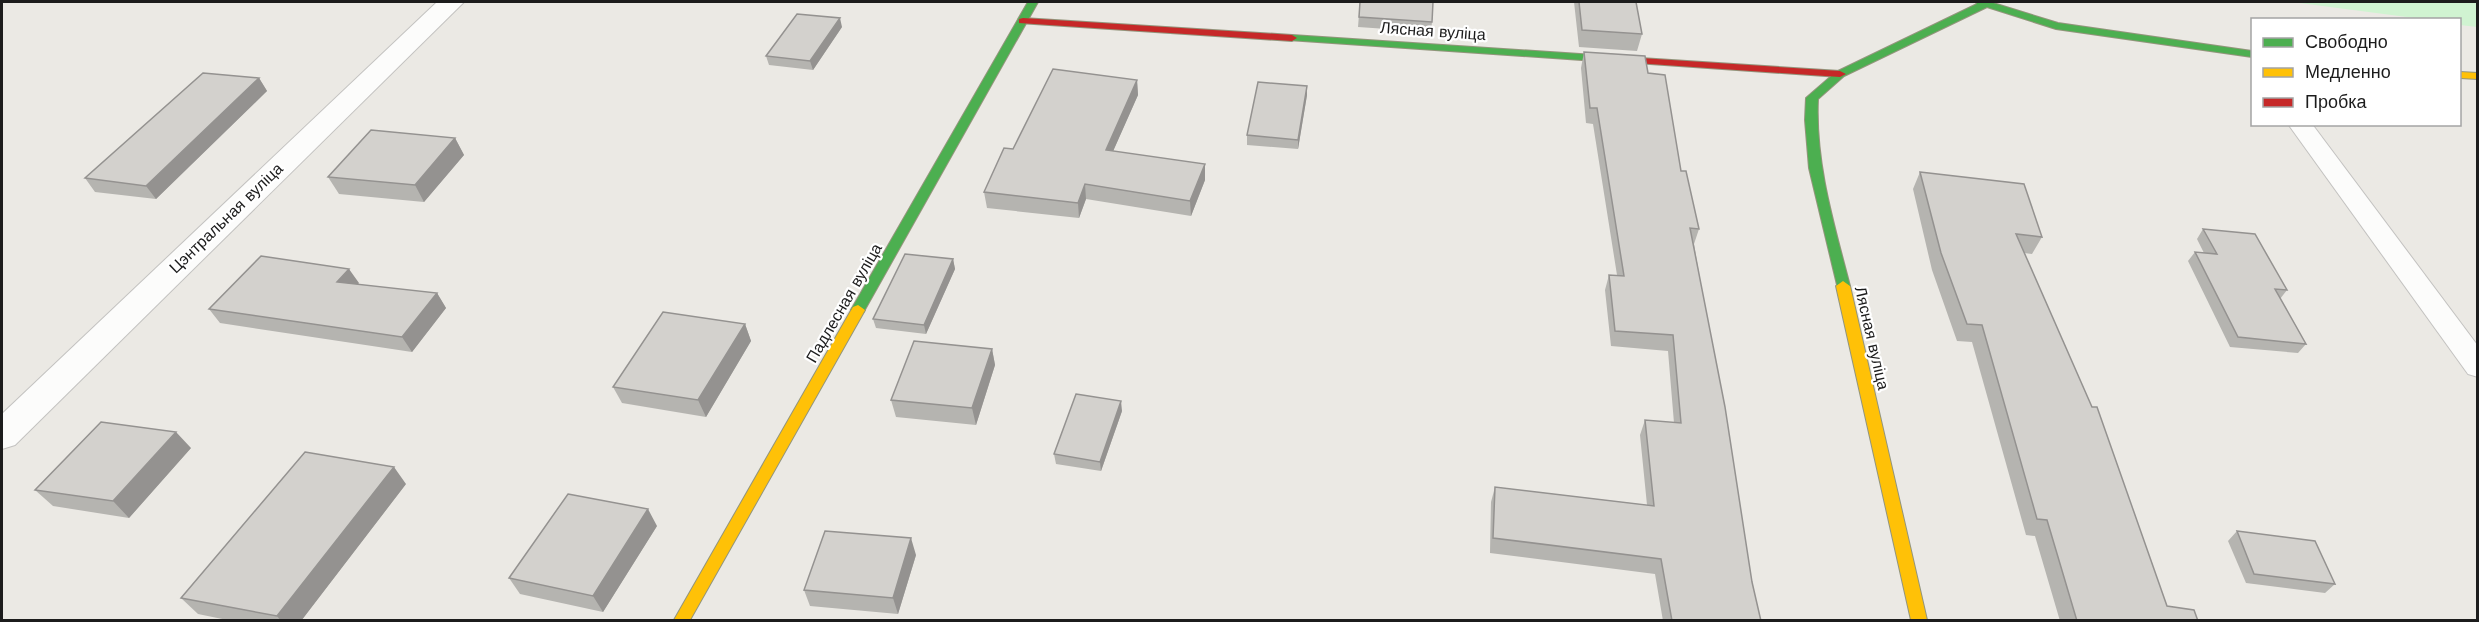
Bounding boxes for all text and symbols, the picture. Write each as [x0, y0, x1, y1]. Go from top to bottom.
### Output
street label: Лясная вуліца [1380, 18, 1487, 44]
legend [2251, 18, 2461, 126]
text: Свободно [2305, 31, 2388, 52]
text: Медленно [2305, 61, 2391, 82]
text: Пробка [2305, 91, 2368, 112]
street label: Цэнтральная вуліца [165, 159, 287, 277]
street label: Падлесная вуліца [802, 240, 886, 366]
street label: Лясная вуліца [1851, 284, 1893, 392]

